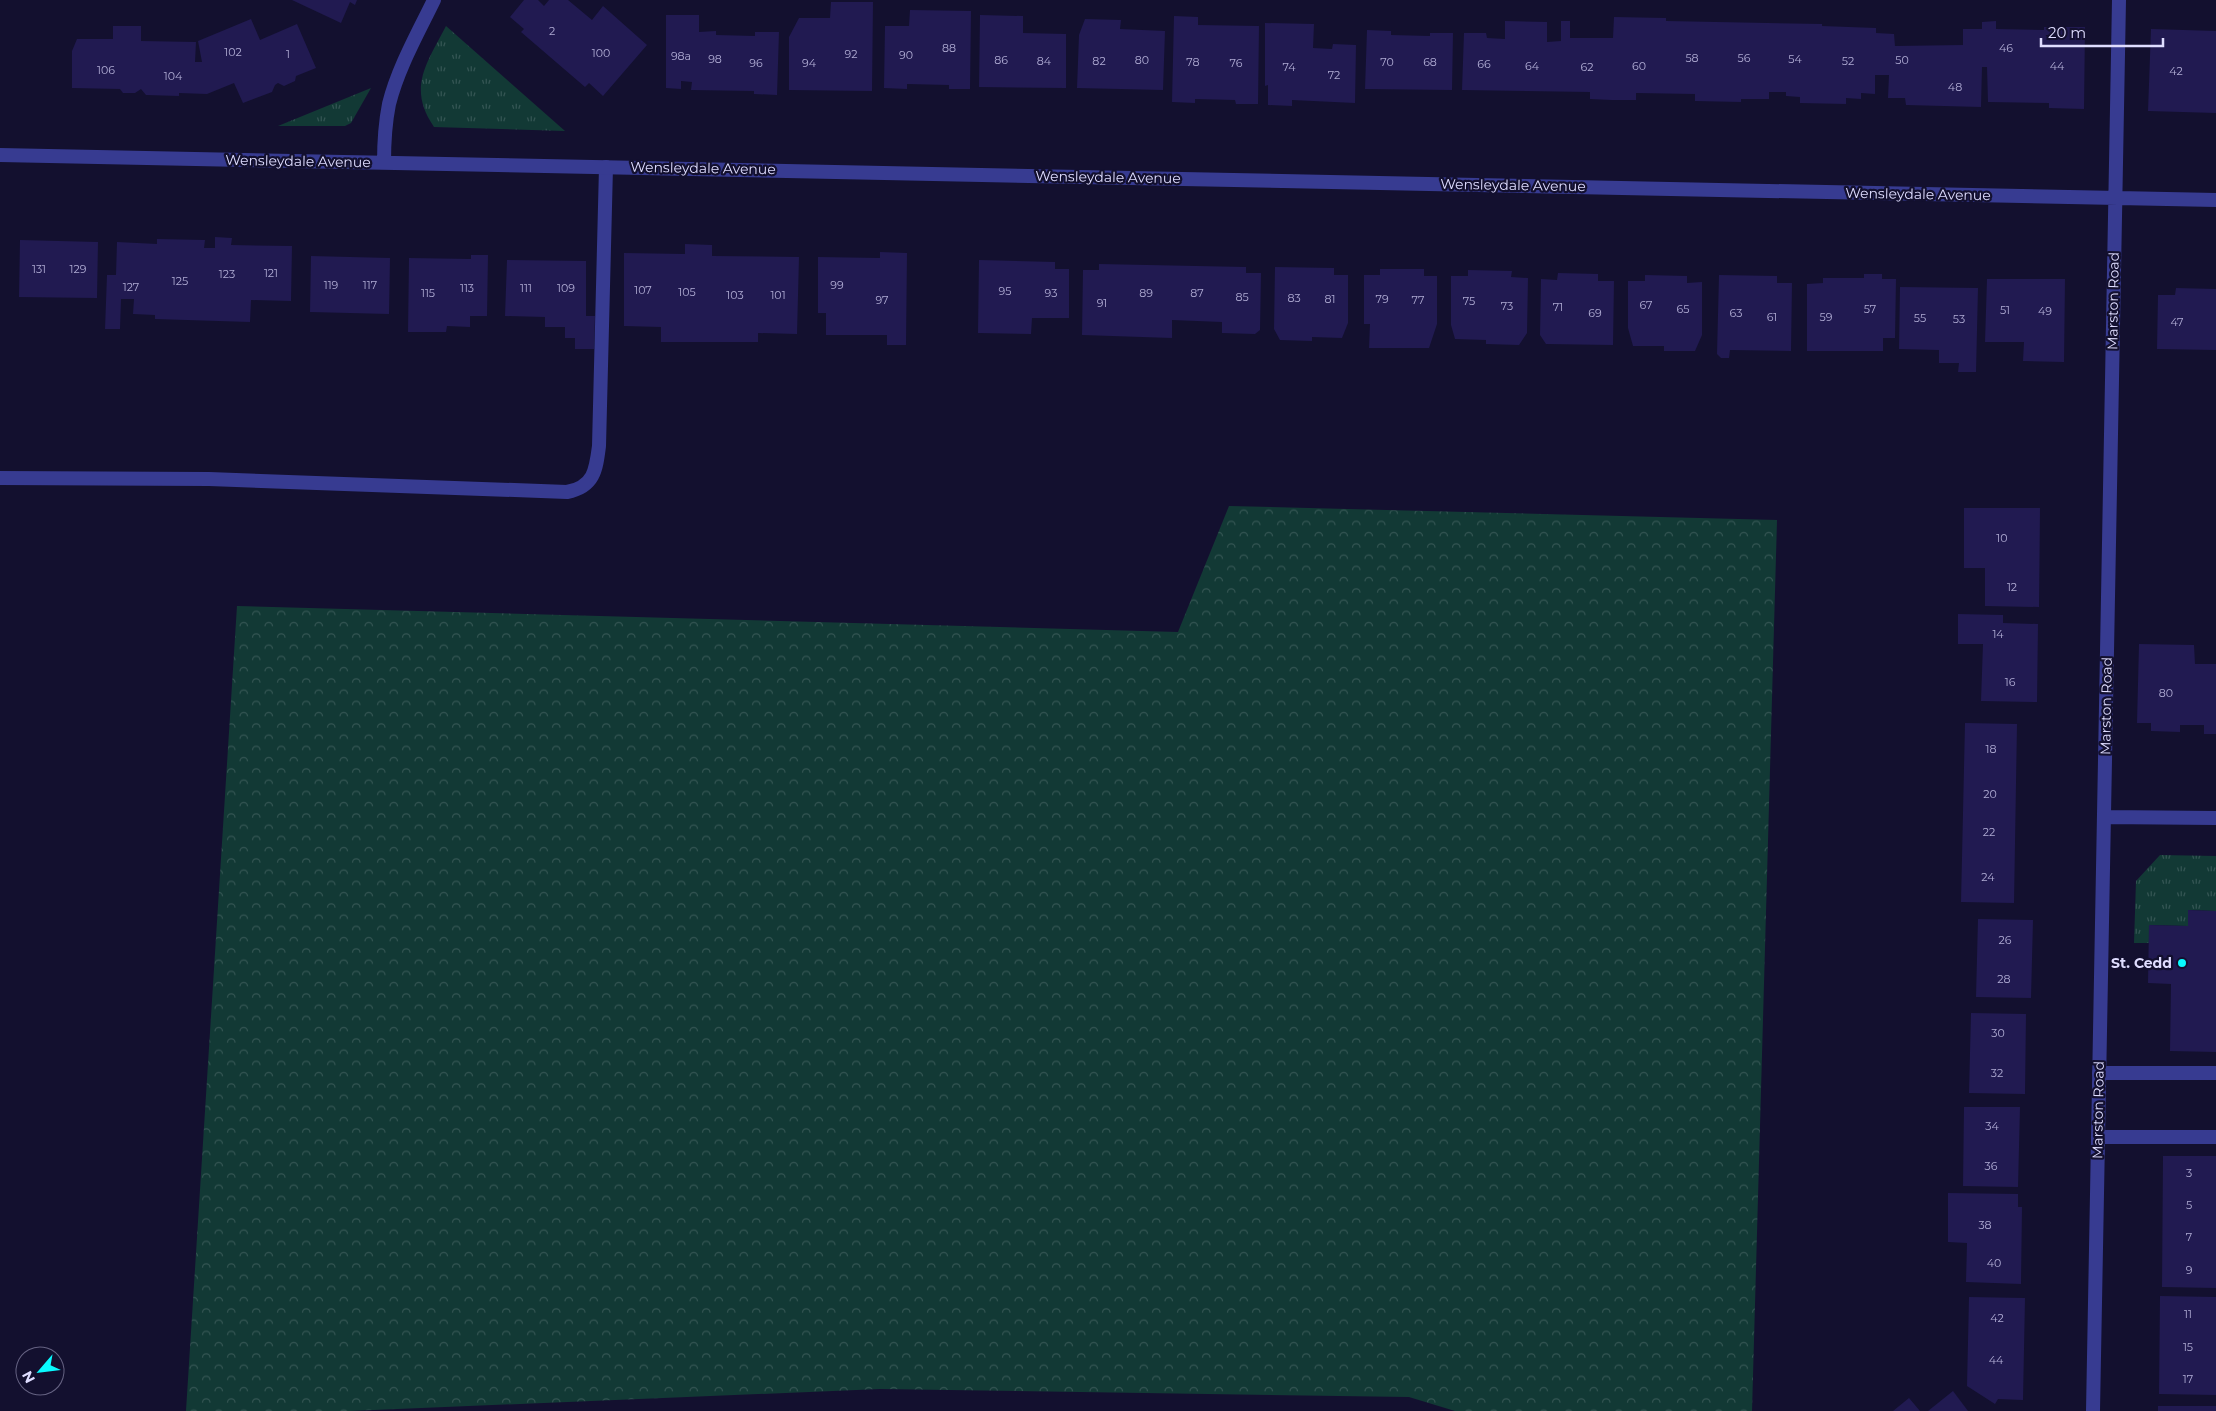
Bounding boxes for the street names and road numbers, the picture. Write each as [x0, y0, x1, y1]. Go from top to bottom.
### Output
street label: Wensleydale Avenue [225, 151, 371, 171]
street label: Wensleydale Avenue [630, 158, 776, 178]
street label: Wensleydale Avenue [1035, 167, 1181, 187]
street label: Wensleydale Avenue [1440, 175, 1586, 195]
street label: Wensleydale Avenue [1845, 184, 1991, 204]
street label: Marston Road [2103, 252, 2123, 350]
street label: Marston Road [2096, 657, 2116, 755]
street label: Marston Road [2088, 1061, 2108, 1159]

